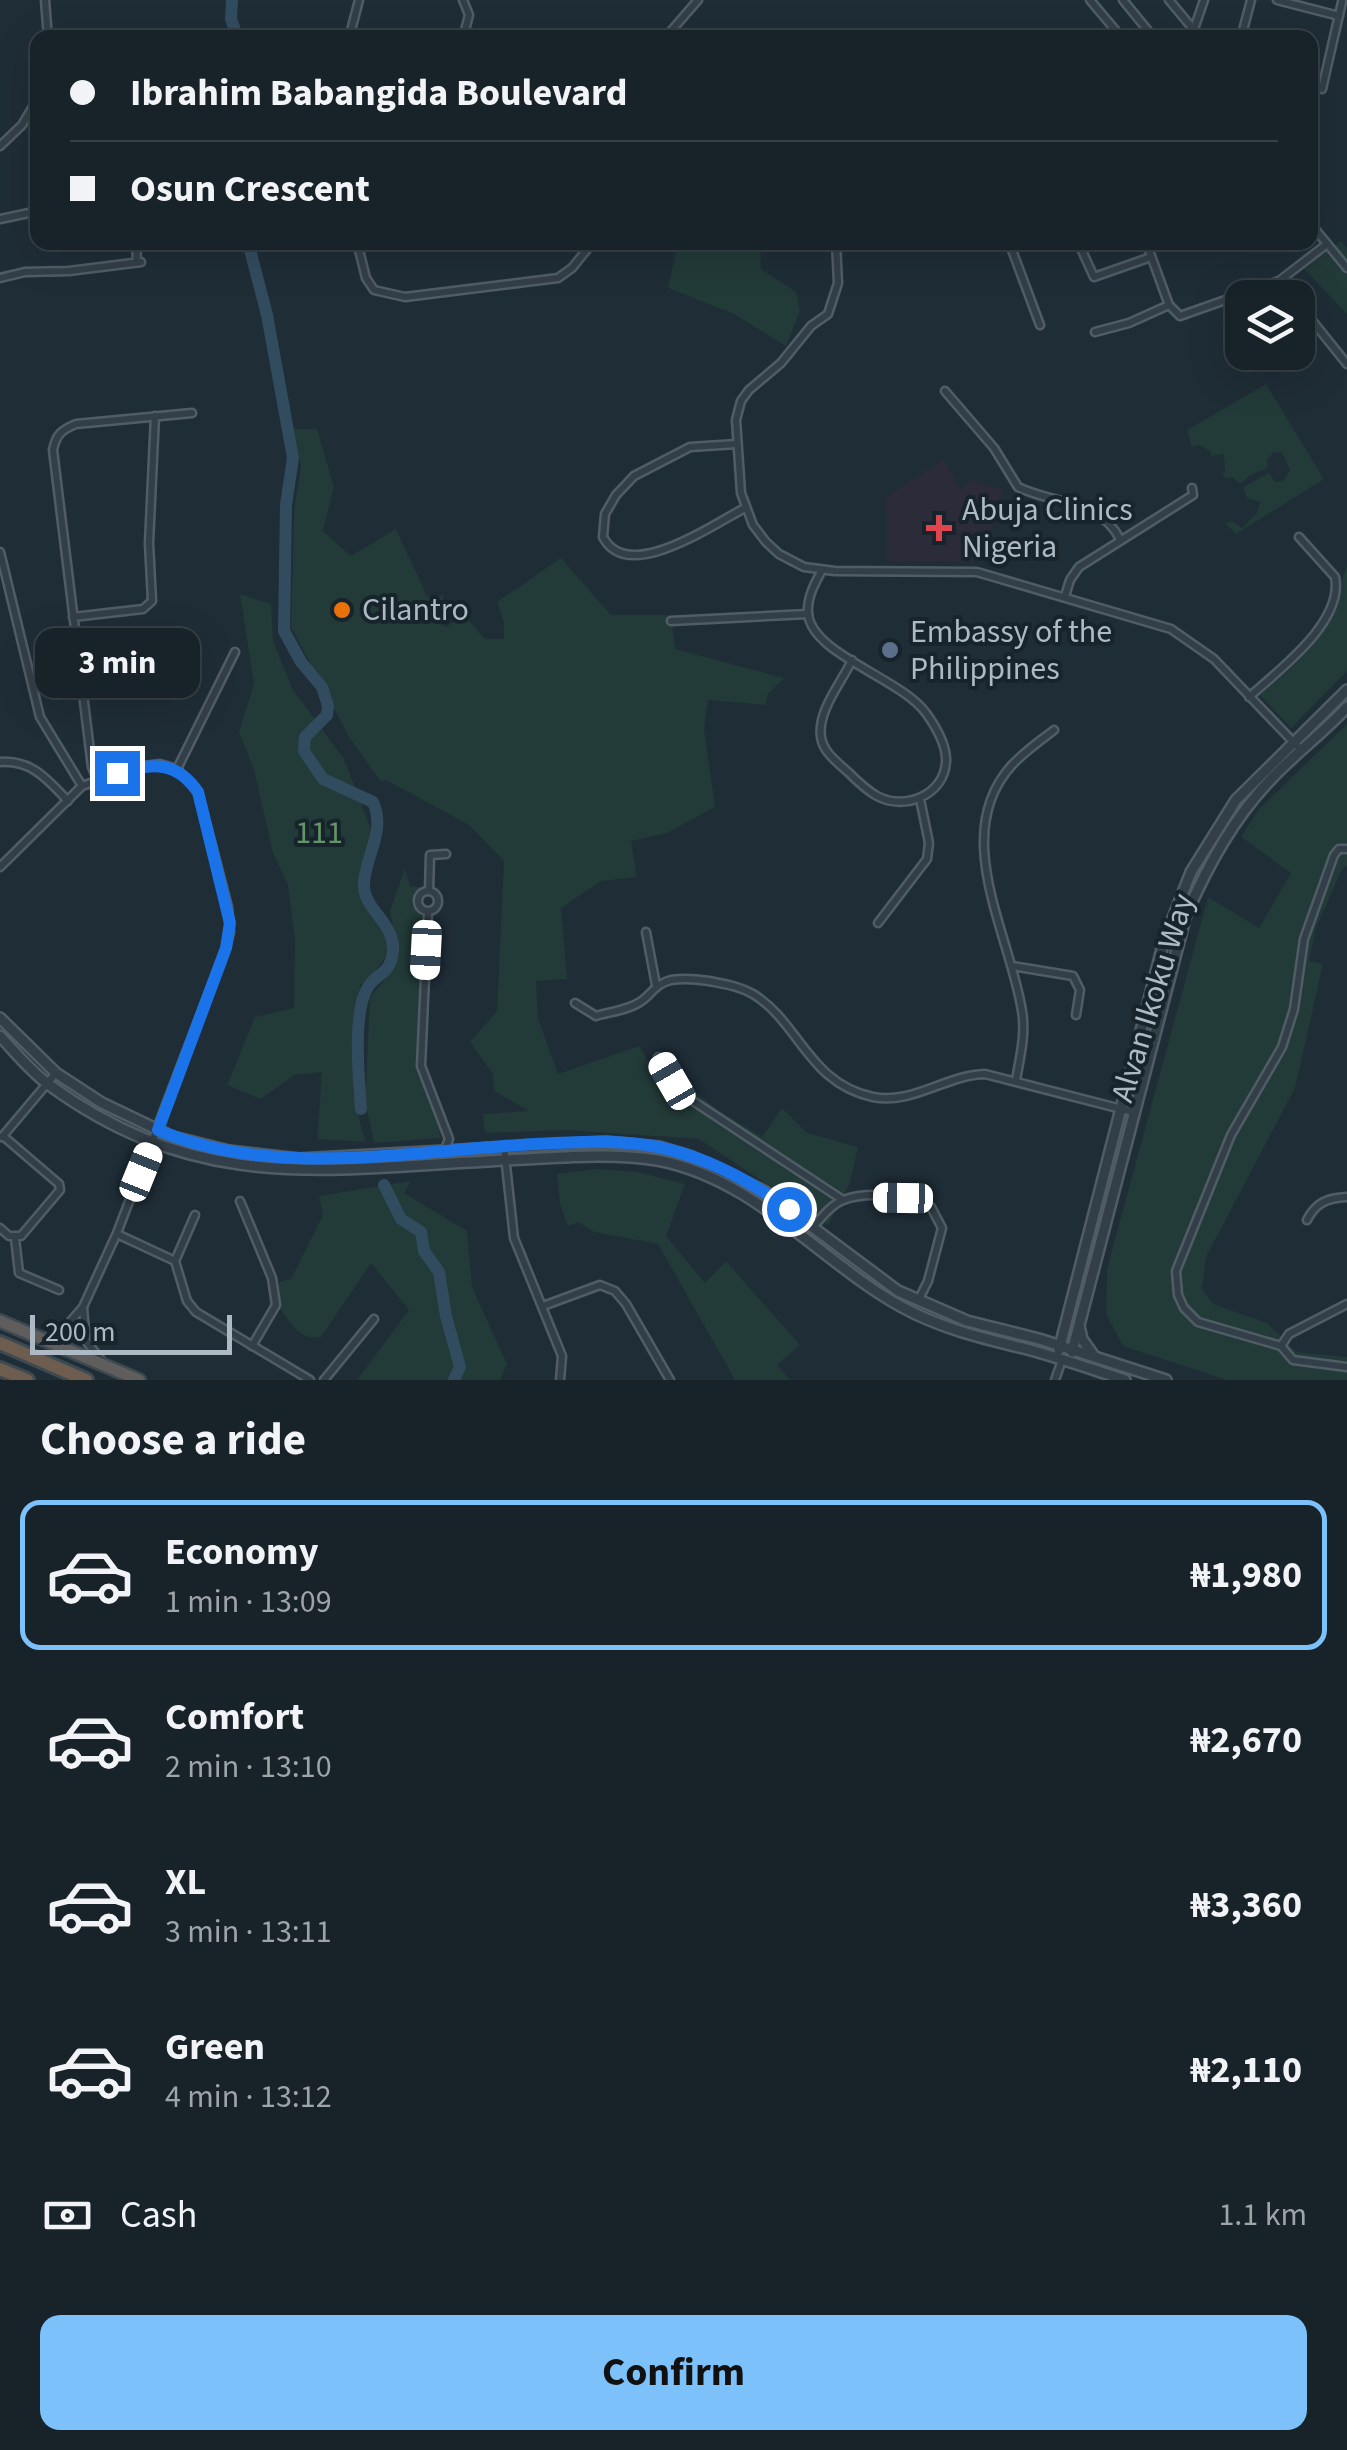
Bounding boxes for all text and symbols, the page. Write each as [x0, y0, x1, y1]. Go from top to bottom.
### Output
text: Ibrahim Babangida Boulevard [130, 66, 628, 120]
text: Osun Crescent [130, 162, 370, 216]
map controls [1225, 280, 1315, 370]
button: layers [1225, 280, 1315, 370]
place label: Abuja Clinics Nigeria [962, 487, 1133, 570]
marker: Abuja Clinics Nigeria [926, 515, 952, 541]
place label: Cilantro [362, 587, 469, 633]
marker: Cilantro [331, 599, 353, 621]
place label: Embassy of the Philippines [910, 609, 1112, 692]
callout: 3 min [34, 628, 200, 698]
marker: Embassy of the Philippines [879, 639, 901, 661]
text: 3 min [79, 640, 156, 686]
route end [95, 751, 140, 796]
park label: 111 [295, 810, 343, 856]
street label: Alvan Ikoku Way [1099, 888, 1207, 1108]
car [409, 919, 443, 981]
car [644, 1048, 700, 1114]
car [116, 1139, 166, 1205]
car [873, 1182, 933, 1214]
route start [767, 1187, 812, 1232]
scale bar [30, 1310, 232, 1354]
text: 200 m [45, 1312, 116, 1352]
text: Choose a ride [40, 1408, 306, 1472]
text: Economy [165, 1525, 318, 1579]
icon: car [45, 1530, 135, 1620]
text: ₦1,980 [1190, 1548, 1302, 1602]
text: 1 min · 13:09 [165, 1579, 332, 1625]
text: Comfort [165, 1690, 304, 1744]
icon: car [45, 1695, 135, 1785]
text: ₦2,670 [1190, 1713, 1302, 1767]
text: 2 min · 13:10 [165, 1744, 332, 1790]
text: XL [165, 1855, 206, 1909]
icon: car [45, 1860, 135, 1950]
text: ₦3,360 [1190, 1878, 1302, 1932]
text: 3 min · 13:11 [165, 1909, 332, 1955]
text: Green [165, 2020, 265, 2074]
icon: car [45, 2025, 135, 2115]
text: ₦2,110 [1190, 2043, 1302, 2097]
text: 4 min · 13:12 [165, 2074, 332, 2120]
icon: cash [40, 2188, 95, 2243]
text: Cash [120, 2188, 197, 2242]
text: 1.1 km [1218, 2192, 1307, 2238]
button: Confirm [40, 2315, 1307, 2430]

